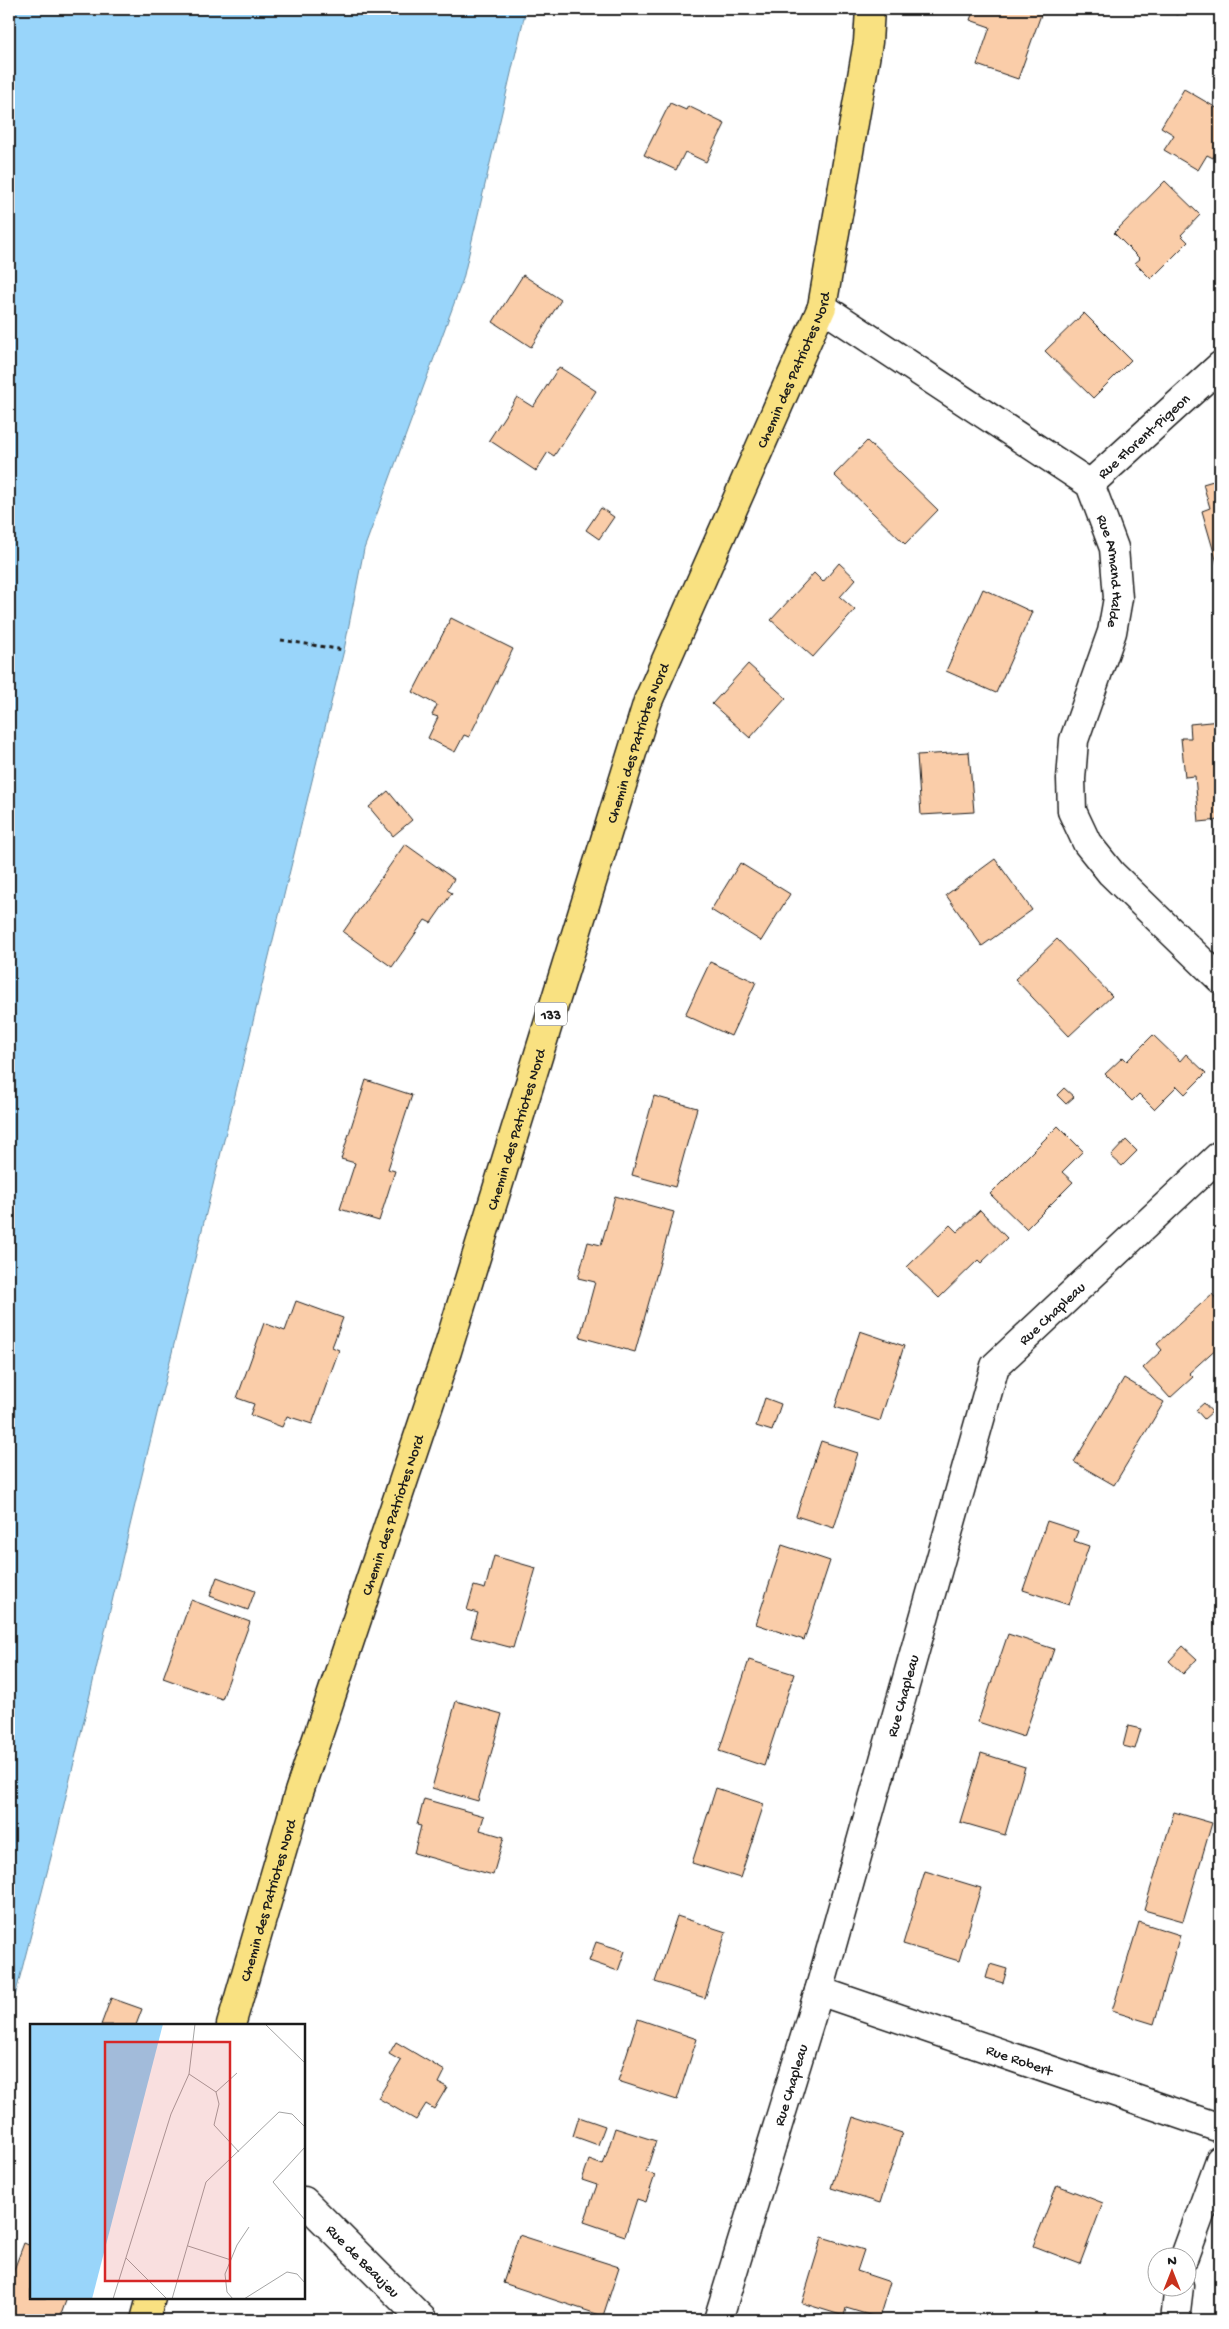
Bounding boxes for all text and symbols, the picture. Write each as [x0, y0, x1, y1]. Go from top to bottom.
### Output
street label: Chemin des Patriotes Nord [754, 290, 836, 451]
street label: Rue Florent-Pigeon [1095, 390, 1195, 484]
street label: Rue Armand Halde [1091, 512, 1125, 629]
street label: Chemin des Patriotes Nord [604, 660, 675, 826]
road number: 133 [535, 1002, 567, 1026]
street label: Chemin des Patriotes Nord [484, 1046, 551, 1213]
street label: Rue Chapleau [1016, 1279, 1090, 1350]
street label: Chemin des Patriotes Nord [359, 1432, 430, 1598]
street label: Rue Chapleau [884, 1653, 924, 1739]
street label: Chemin des Patriotes Nord [237, 1816, 302, 1984]
inset map [30, 2024, 305, 2299]
street label: Rue Chapleau [771, 2042, 813, 2128]
street label: Rue Robert [983, 2042, 1056, 2082]
street label: Rue de Beaujeu [322, 2221, 402, 2302]
north arrow [1146, 2246, 1196, 2296]
text: N [1167, 2253, 1177, 2270]

